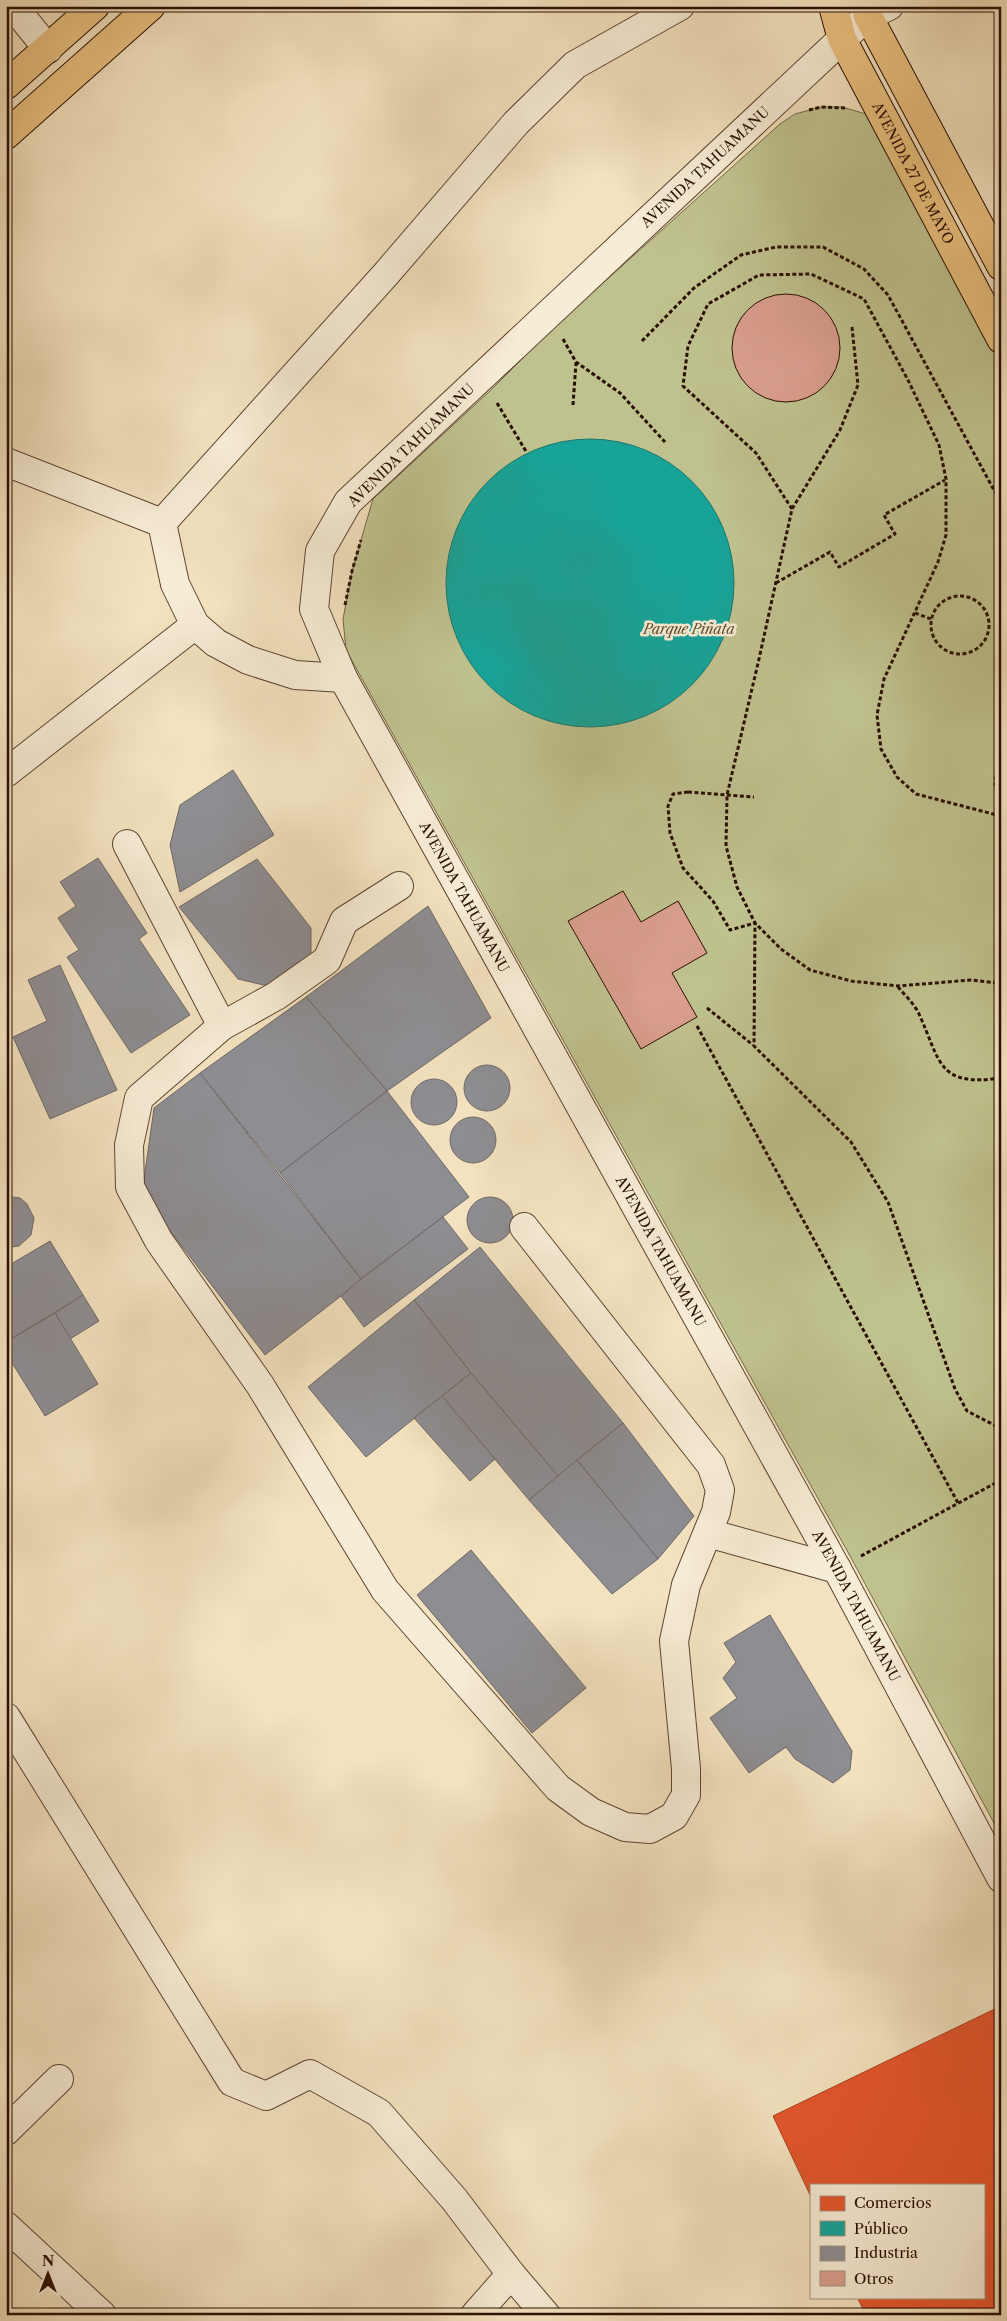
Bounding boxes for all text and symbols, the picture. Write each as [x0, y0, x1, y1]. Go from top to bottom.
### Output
street label: AVENIDA 27 DE MAYO [868, 98, 958, 247]
street label: AVENIDA TAHUAMANU [636, 103, 773, 232]
street label: AVENIDA TAHUAMANU [343, 380, 478, 511]
park label: Parque Piñata [642, 620, 735, 638]
street label: AVENIDA TAHUAMANU [415, 818, 513, 976]
street label: AVENIDA TAHUAMANU [611, 1172, 710, 1330]
street label: AVENIDA TAHUAMANU [808, 1526, 904, 1685]
legend [810, 2184, 984, 2298]
text: Comercios [854, 2193, 931, 2212]
text: Público [854, 2219, 908, 2238]
text: Industria [854, 2243, 918, 2262]
north arrow [22, 2248, 72, 2298]
text: N [42, 2252, 54, 2270]
text: Otros [854, 2269, 894, 2288]

